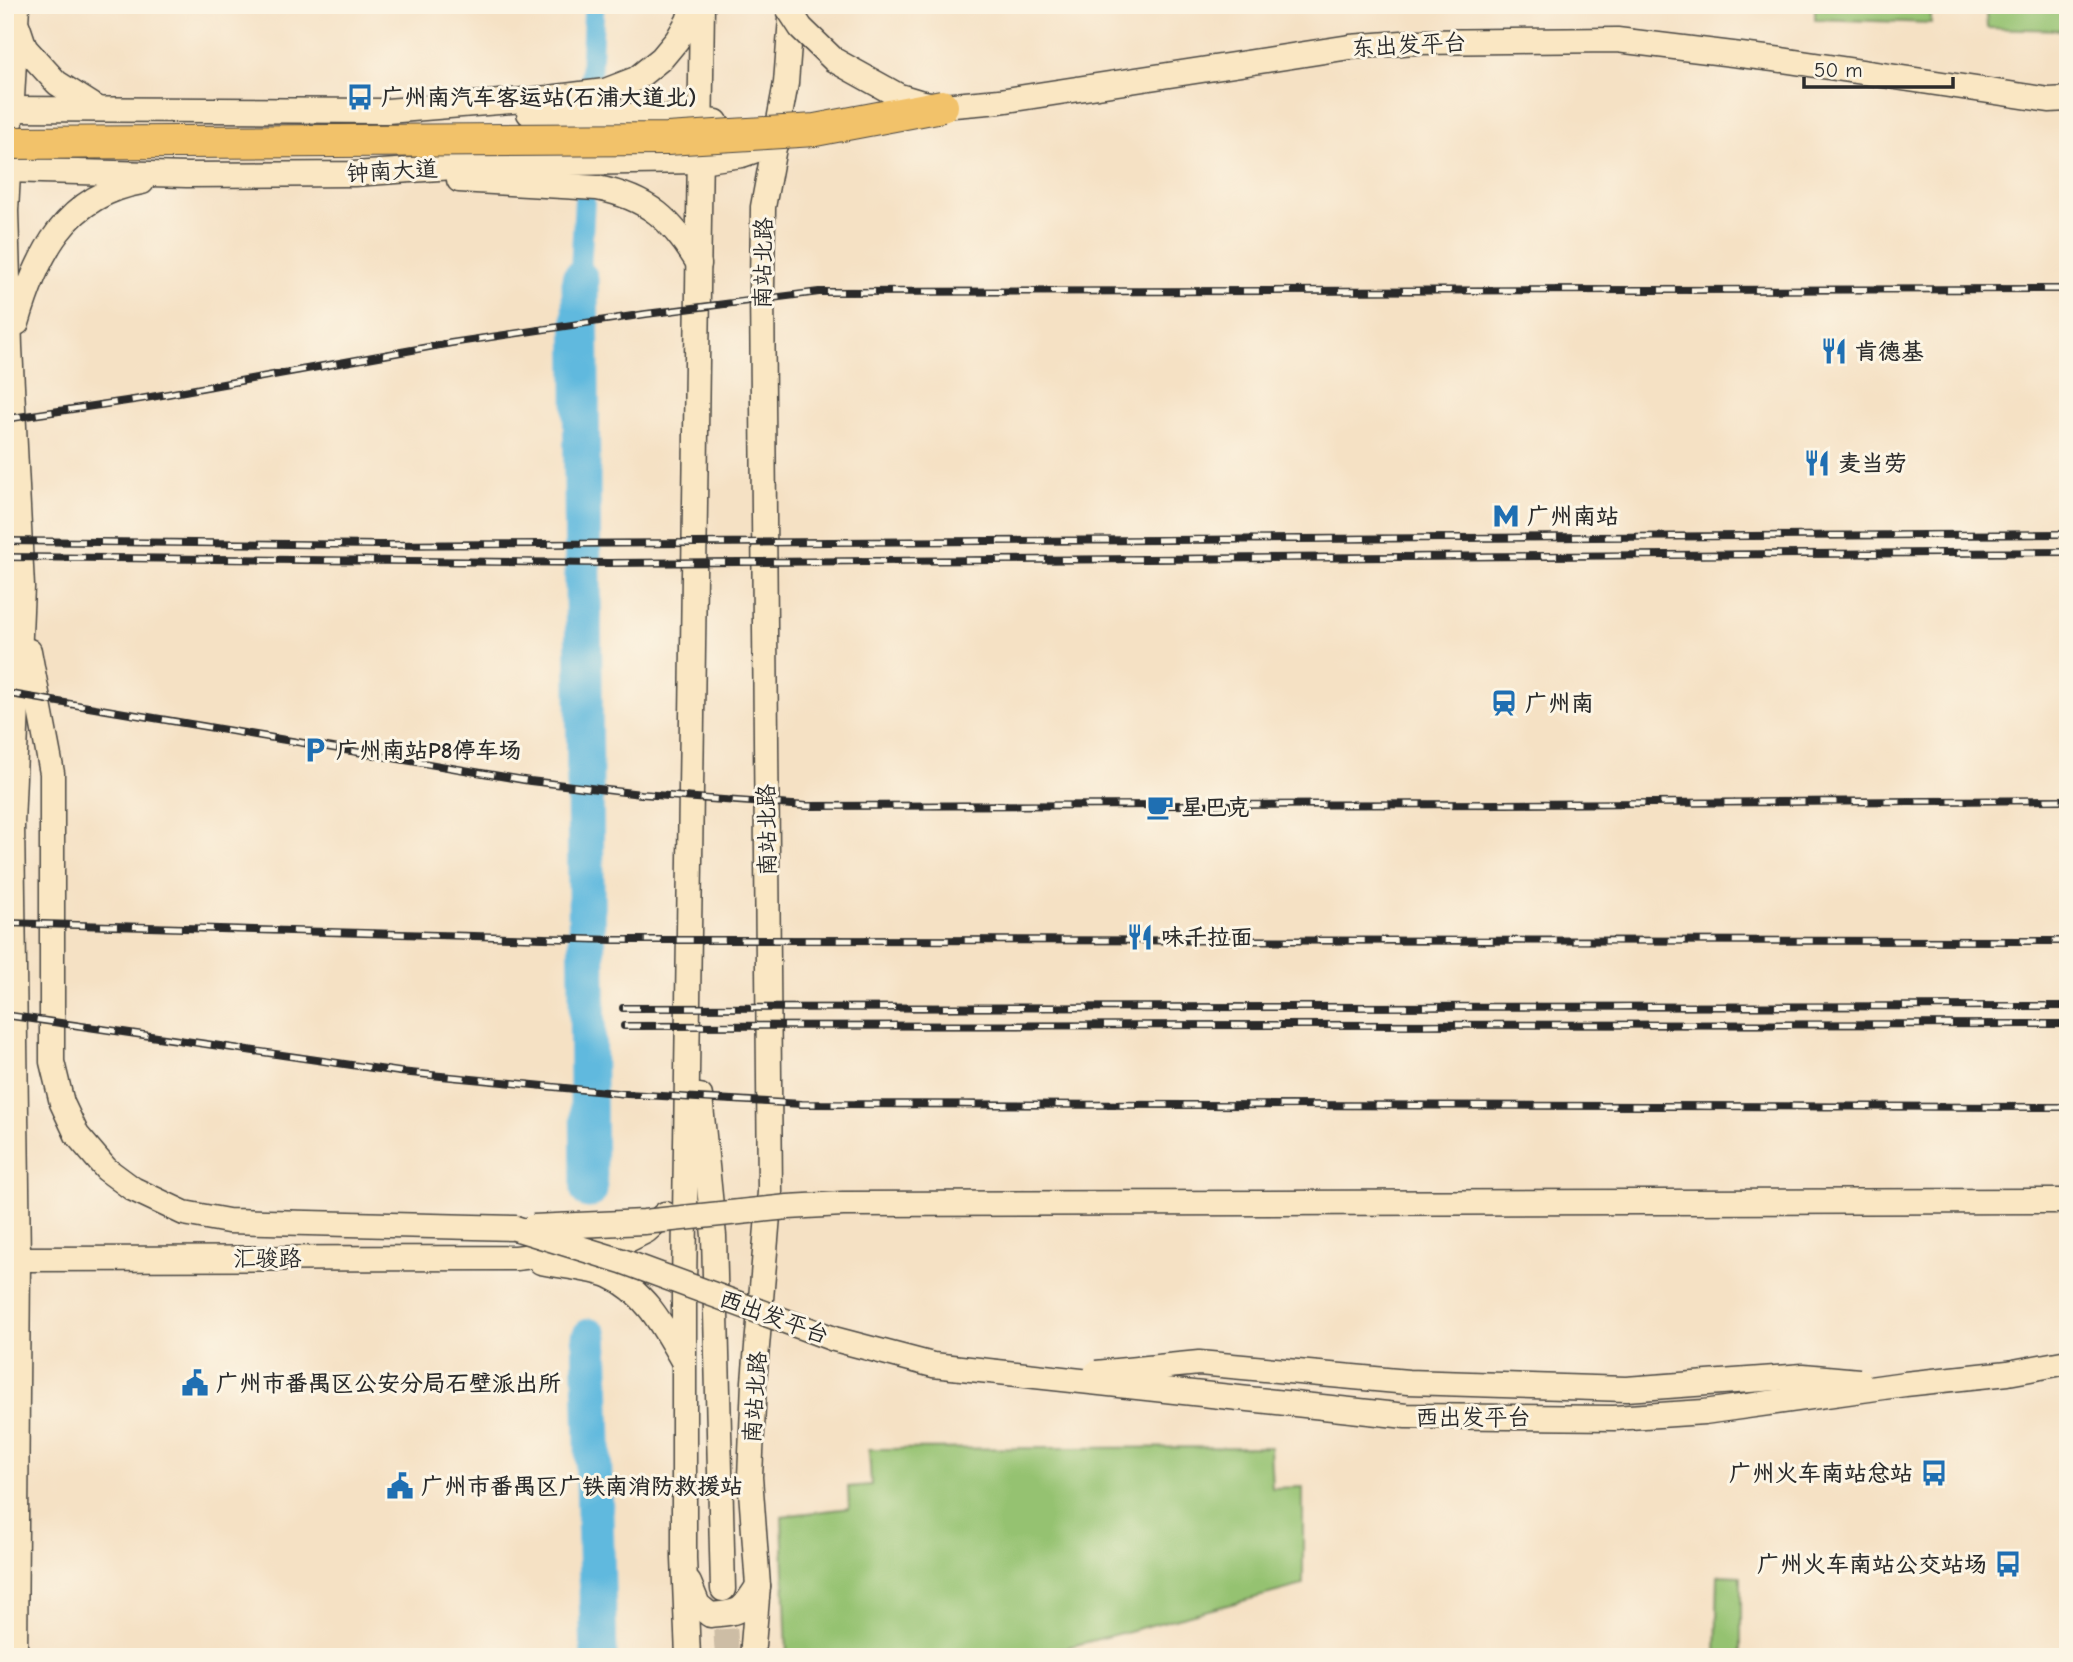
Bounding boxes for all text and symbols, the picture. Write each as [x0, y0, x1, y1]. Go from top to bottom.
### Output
street label: 东出发平台 [1351, 29, 1467, 61]
scale bar [1804, 46, 1952, 90]
text: 50 m [1814, 58, 1863, 82]
bus stop icon: 广州南汽车客运站(石浦大道北) [345, 82, 375, 112]
place label: 广州南汽车客运站(石浦大道北) [381, 84, 696, 111]
street label: 钟南大道 [345, 155, 439, 187]
street label: 南站北路 [749, 217, 777, 309]
restaurant icon: 肯德基 [1819, 336, 1849, 366]
place label: 肯德基 [1855, 338, 1924, 365]
restaurant icon: 麦当劳 [1802, 448, 1832, 478]
place label: 麦当劳 [1838, 450, 1907, 477]
metro station icon: 广州南站 [1491, 501, 1521, 531]
place label: 广州南站 [1527, 503, 1619, 530]
station icon: 广州南 [1489, 688, 1519, 718]
place label: 广州南 [1525, 690, 1594, 717]
parking icon: 广州南站P8停车场 [300, 735, 330, 765]
place label: 广州南站P8停车场 [336, 737, 522, 764]
street label: 南站北路 [753, 784, 781, 876]
cafe icon: 星巴克 [1145, 792, 1175, 822]
place label: 星巴克 [1181, 794, 1250, 821]
restaurant icon: 味千拉面 [1125, 922, 1155, 952]
place label: 味千拉面 [1161, 924, 1253, 951]
street label: 汇骏路 [233, 1245, 302, 1272]
street label: 西出发平台 [715, 1285, 833, 1349]
street label: 南站北路 [738, 1350, 772, 1444]
public building icon: 广州市番禺区公安分局石壁派出所 [180, 1368, 210, 1398]
place label: 广州市番禺区公安分局石壁派出所 [216, 1370, 561, 1397]
street label: 西出发平台 [1416, 1404, 1531, 1431]
bus stop icon: 广州火车南站总站 [1919, 1458, 1949, 1488]
place label: 广州火车南站总站 [1729, 1460, 1913, 1487]
public building icon: 广州市番禺区广铁南消防救援站 [385, 1471, 415, 1501]
place label: 广州市番禺区广铁南消防救援站 [421, 1473, 743, 1500]
bus stop icon: 广州火车南站公交站场 [1993, 1549, 2023, 1579]
place label: 广州火车南站公交站场 [1757, 1551, 1987, 1578]

